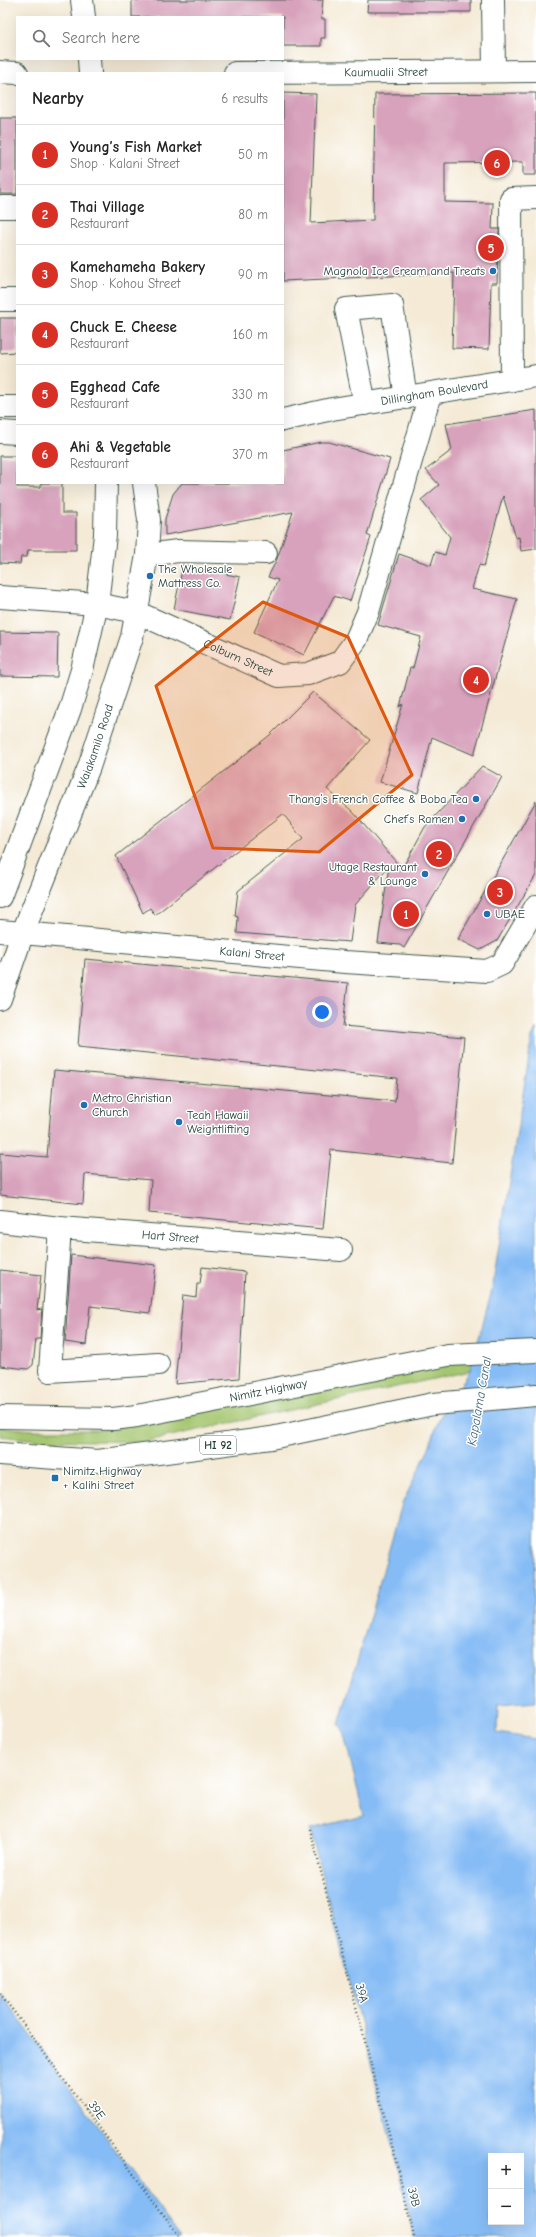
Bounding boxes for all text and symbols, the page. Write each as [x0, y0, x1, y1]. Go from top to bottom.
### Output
search box [16, 16, 284, 60]
icon: search [30, 27, 52, 49]
text: Search here [62, 29, 140, 47]
street label: Kaumualii Street [344, 65, 428, 79]
text: Nearby [32, 89, 83, 108]
text: 6 results [221, 91, 268, 106]
text: Young’s Fish Market [70, 138, 202, 156]
text: 1 [42, 147, 48, 162]
text: 50 m [238, 147, 268, 162]
pin: 6 [484, 148, 510, 178]
text: Shop · Kalani Street [70, 156, 179, 171]
text: Thai Village [70, 198, 144, 216]
text: 2 [42, 207, 48, 222]
text: 80 m [238, 207, 268, 222]
text: Restaurant [70, 216, 129, 231]
pin: 5 [478, 233, 504, 263]
text: Kamehameha Bakery [70, 258, 205, 276]
place label: Magnola Ice Cream and Treats [323, 264, 485, 278]
marker: Magnola Ice Cream and Treats [488, 266, 498, 276]
text: 3 [42, 267, 48, 282]
text: 90 m [238, 267, 268, 282]
text: Shop · Kohou Street [70, 276, 180, 291]
text: Chuck E. Cheese [70, 318, 177, 336]
text: 4 [42, 327, 48, 342]
text: 160 m [233, 327, 268, 342]
text: Restaurant [70, 336, 129, 351]
street label: Dillingham Boulevard [380, 377, 489, 408]
text: Egghead Cafe [70, 378, 160, 396]
text: 5 [42, 387, 48, 402]
text: 330 m [232, 387, 268, 402]
text: Restaurant [70, 396, 129, 411]
text: Ahi & Vegetable [70, 438, 171, 456]
text: 6 [42, 447, 48, 462]
text: 370 m [232, 447, 268, 462]
text: Restaurant [70, 456, 129, 471]
place label: The Wholesale Mattress Co. [158, 562, 232, 590]
marker: The Wholesale Mattress Co. [145, 571, 155, 581]
street label: Colburn Street [201, 636, 276, 680]
pin: 4 [463, 665, 489, 695]
street label: Waiakamilo Road [74, 703, 116, 791]
place label: Thang’s French Coffee & Boba Tea [289, 792, 468, 806]
marker: Thang’s French Coffee & Boba Tea [471, 794, 481, 804]
place label: Chef’s Ramen [384, 812, 454, 826]
marker: Chef’s Ramen [457, 814, 467, 824]
pin: 2 [426, 839, 452, 869]
place label: Utage Restaurant & Lounge [329, 860, 418, 888]
marker: Utage Restaurant & Lounge [420, 869, 430, 879]
pin: 3 [487, 877, 513, 907]
pin: 1 [393, 899, 419, 929]
place label: UBAE [495, 907, 525, 921]
marker: UBAE [482, 909, 492, 919]
street label: Kalani Street [219, 944, 286, 964]
your location [312, 1002, 332, 1022]
place label: Metro Christian Church [92, 1091, 172, 1119]
marker: Metro Christian Church [79, 1100, 89, 1110]
place label: Teah Hawaii Weightlifting [187, 1108, 249, 1136]
marker: Teah Hawaii Weightlifting [174, 1117, 184, 1127]
street label: Hart Street [141, 1227, 200, 1246]
water label: Kapalama Canal [464, 1355, 494, 1447]
street label: Nimitz Highway [228, 1376, 309, 1405]
road number: HI 92 [200, 1436, 236, 1454]
place label: Nimitz Highway + Kalihi Street [63, 1464, 142, 1492]
marker: Nimitz Highway + Kalihi Street [50, 1473, 60, 1483]
street label: 39A [353, 1982, 371, 2004]
street label: 39E [86, 2098, 108, 2122]
map controls [488, 2153, 524, 2225]
button: + [488, 2153, 524, 2189]
street label: 39B [405, 2186, 423, 2208]
button: − [488, 2189, 524, 2225]

